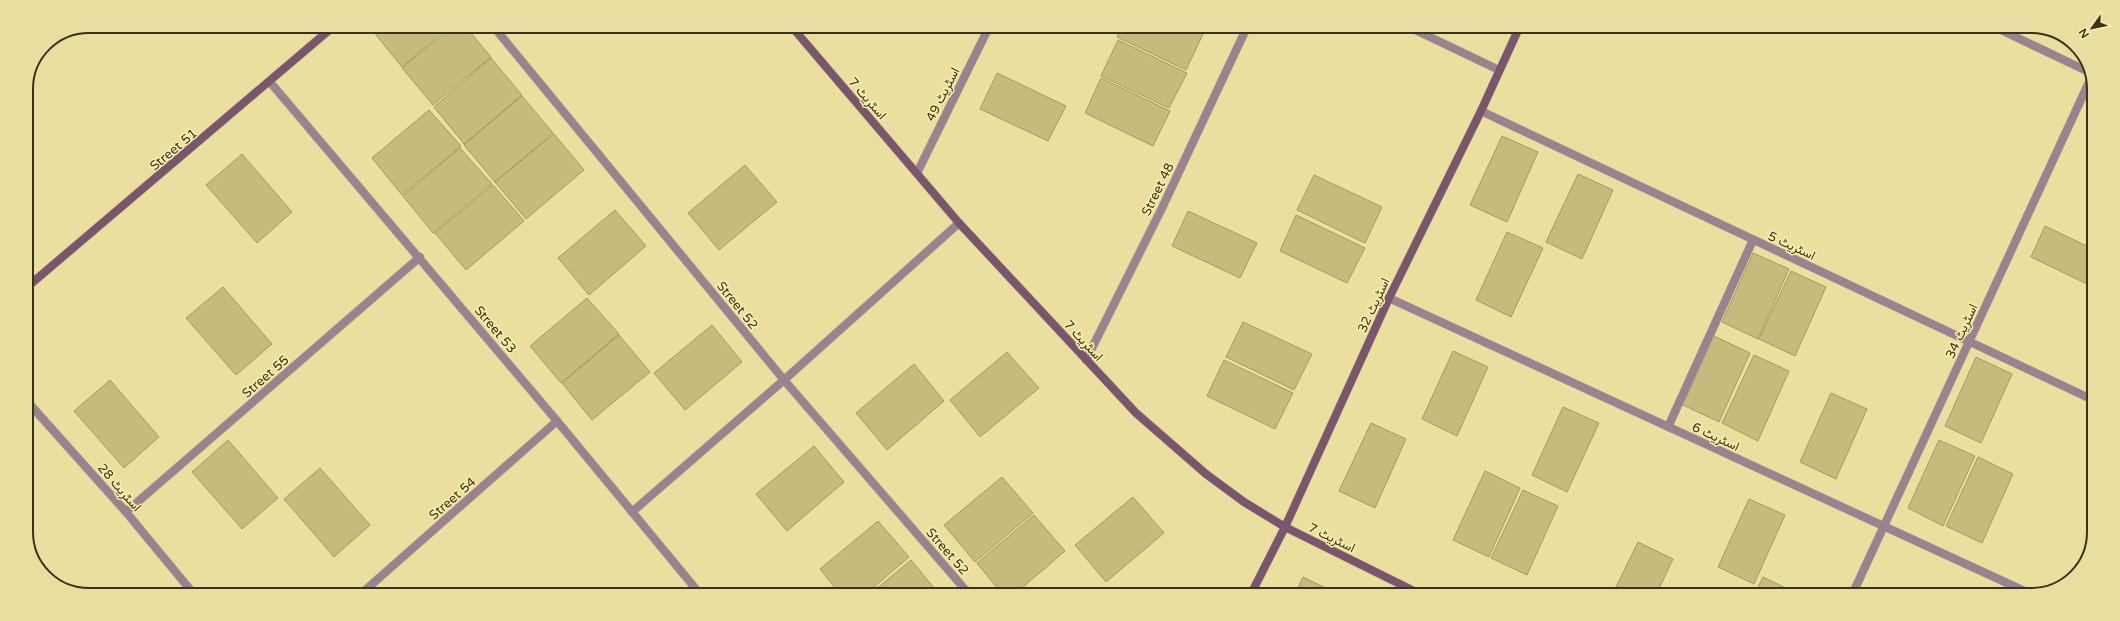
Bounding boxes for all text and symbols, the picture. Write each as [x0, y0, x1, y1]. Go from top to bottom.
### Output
north arrow [2072, 8, 2112, 48]
text: N [2076, 26, 2092, 40]
street label: اسٹریٹ 49 [922, 65, 963, 124]
street label: اسٹریٹ 7 [845, 74, 890, 123]
street label: Street 51 [147, 125, 201, 174]
street label: Street 48 [1138, 160, 1178, 219]
street label: اسٹریٹ 5 [1765, 228, 1818, 264]
street label: اسٹریٹ 32 [1354, 276, 1394, 335]
street label: Street 52 [713, 278, 761, 333]
street label: اسٹریٹ 34 [1942, 302, 1982, 361]
street label: Street 53 [471, 303, 520, 357]
street label: اسٹریٹ 7 [1060, 317, 1106, 365]
street label: Street 55 [239, 352, 292, 401]
street label: اسٹریٹ 6 [1689, 419, 1742, 455]
street label: اسٹریٹ 28 [94, 460, 144, 515]
street label: Street 54 [426, 474, 479, 523]
street label: اسٹریٹ 7 [1305, 520, 1358, 556]
street label: Street 52 [923, 525, 972, 578]

